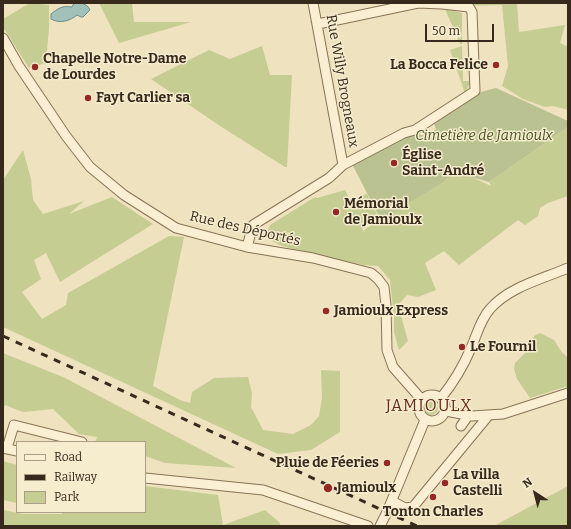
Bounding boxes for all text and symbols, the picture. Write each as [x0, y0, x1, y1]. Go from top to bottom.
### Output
street label: Rue Willy Brogneaux [322, 13, 362, 149]
scale bar [427, 16, 496, 42]
text: 50 m [432, 24, 460, 38]
place label: Chapelle Notre-Dame de Lourdes [43, 51, 187, 84]
place label: La Bocca Felice [390, 57, 488, 73]
marker: La Bocca Felice [491, 60, 501, 70]
marker: Chapelle Notre-Dame de Lourdes [30, 62, 40, 72]
place label: Fayt Carlier sa [96, 90, 190, 106]
marker: Fayt Carlier sa [83, 93, 93, 103]
park label: Cimetière de Jamioulx [415, 128, 553, 144]
place label: Église Saint-André [402, 147, 484, 180]
marker: Église Saint-André [389, 158, 399, 168]
place label: Mémorial de Jamioulx [344, 196, 422, 228]
marker: Mémorial de Jamioulx [331, 207, 341, 217]
street label: Rue des Déportés [188, 208, 302, 250]
place label: Jamioulx Express [334, 303, 448, 319]
marker: Jamioulx Express [321, 306, 331, 316]
place label: Le Fournil [470, 339, 536, 355]
marker: Le Fournil [457, 342, 467, 352]
district label: JAMIOULX [386, 397, 472, 417]
legend [16, 441, 146, 513]
text: Road [54, 450, 82, 464]
place label: Pluie de Féeries [276, 455, 379, 471]
marker: Pluie de Féeries [382, 458, 392, 468]
place label: La villa Castelli [453, 467, 502, 500]
text: Railway [54, 470, 97, 484]
north arrow [515, 473, 555, 513]
text: N [520, 475, 535, 491]
marker: La villa Castelli [440, 478, 450, 488]
place label: Jamioulx [337, 480, 396, 496]
marker: Jamioulx [322, 482, 334, 494]
text: Park [54, 490, 79, 504]
marker: Tonton Charles [428, 492, 438, 502]
place label: Tonton Charles [383, 504, 483, 520]

